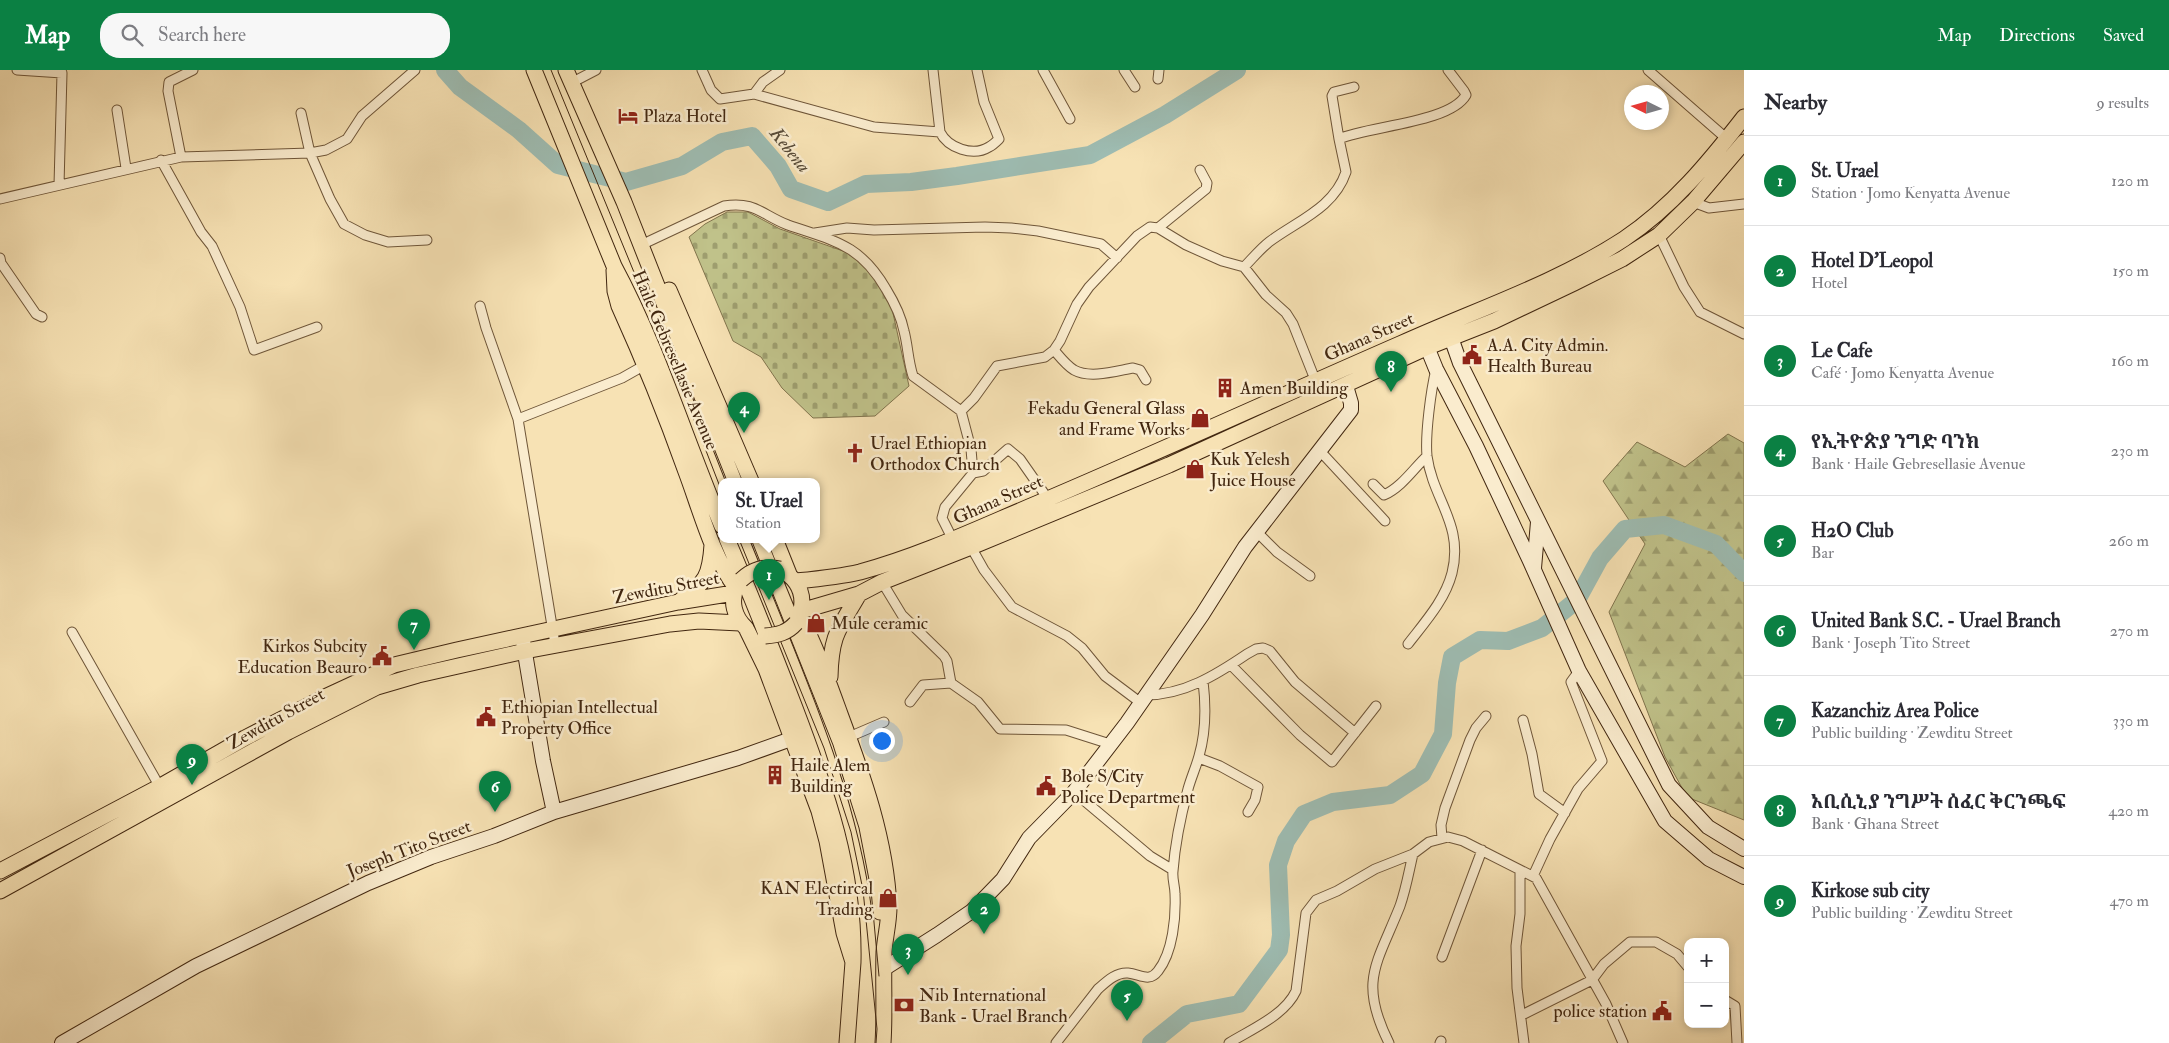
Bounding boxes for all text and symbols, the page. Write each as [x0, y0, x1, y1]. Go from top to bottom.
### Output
search box [100, 13, 450, 58]
text: Map [25, 20, 70, 51]
icon: search [118, 21, 146, 49]
text: Search here [158, 23, 246, 47]
text: Map [1938, 24, 1971, 47]
text: Directions [1999, 24, 2075, 47]
text: Saved [2103, 24, 2144, 47]
north arrow [1624, 85, 1669, 130]
text: Nearby [1764, 89, 1827, 116]
text: 9 results [2096, 93, 2149, 113]
hotel icon: Plaza Hotel [617, 105, 639, 127]
place label: Plaza Hotel [643, 105, 727, 128]
water label: Kebena [764, 121, 816, 178]
text: St. Urael [1811, 159, 1879, 183]
text: 1 [1777, 171, 1783, 191]
text: 120 m [2111, 171, 2149, 191]
text: Station · Jomo Kenyatta Avenue [1811, 183, 2010, 203]
text: Hotel D'Leopol [1811, 249, 1933, 273]
text: 2 [1776, 261, 1784, 281]
text: 150 m [2112, 261, 2149, 281]
street label: Haile Gebresellasie Avenue [627, 267, 723, 454]
text: Hotel [1811, 273, 1848, 293]
street label: Ghana Street [1321, 307, 1418, 367]
place label: A.A. City Admin. Health Bureau [1486, 334, 1608, 378]
text: Le Cafe [1811, 339, 1872, 363]
public building icon: A.A. City Admin. Health Bureau [1461, 344, 1483, 366]
pin: 8 [1375, 351, 1407, 392]
text: 3 [1777, 351, 1783, 371]
text: 160 m [2111, 351, 2149, 371]
text: Café · Jomo Kenyatta Avenue [1811, 363, 1994, 383]
building icon: Amen Building [1214, 377, 1236, 399]
place label: Amen Building [1239, 377, 1349, 400]
pin: 4 [728, 392, 760, 433]
place label: Fekadu General Glass and Frame Works [1027, 397, 1185, 441]
shop icon: Fekadu General Glass and Frame Works [1189, 407, 1211, 429]
text: የኢትዮጵያ ንግድ ባንክ [1811, 430, 1980, 454]
place label: Urael Ethiopian Orthodox Church [870, 432, 1000, 476]
text: 4 [1776, 441, 1784, 461]
text: 230 m [2111, 441, 2149, 461]
church icon: Urael Ethiopian Orthodox Church [844, 442, 866, 464]
place label: Kuk Yelesh Juice House [1209, 448, 1296, 492]
text: Bank · Haile Gebresellasie Avenue [1811, 454, 2025, 474]
shop icon: Kuk Yelesh Juice House [1184, 458, 1206, 480]
street label: Ghana Street [950, 470, 1047, 530]
popup [718, 478, 820, 543]
text: St. Urael [735, 489, 803, 513]
text: Station [735, 513, 781, 533]
text: H2O Club [1811, 519, 1893, 543]
text: 5 [1776, 531, 1784, 551]
text: 260 m [2109, 531, 2149, 551]
text: Bar [1811, 543, 1834, 563]
pin: 1 [753, 559, 785, 600]
street label: Zewditu Street [611, 566, 721, 610]
pin: 7 [398, 609, 430, 650]
text: United Bank S.C. - Urael Branch [1811, 609, 2061, 633]
shop icon: Mule ceramic [805, 612, 827, 634]
place label: Mule ceramic [831, 612, 928, 635]
text: 6 [1776, 621, 1784, 641]
text: 270 m [2110, 621, 2149, 641]
text: Bank · Joseph Tito Street [1811, 633, 1970, 653]
place label: Kirkos Subcity Education Beauro [238, 635, 368, 679]
public building icon: Kirkos Subcity Education Beauro [371, 645, 393, 667]
street label: Zewditu Street [223, 683, 329, 755]
place label: Ethiopian Intellectual Property Office [501, 696, 658, 740]
text: Kazanchiz Area Police [1811, 699, 1979, 723]
public building icon: Ethiopian Intellectual Property Office [475, 706, 497, 728]
text: 7 [1776, 711, 1784, 731]
text: 330 m [2113, 711, 2149, 731]
text: Public building · Zewditu Street [1811, 723, 2013, 743]
your location [869, 728, 895, 754]
pin: 9 [176, 744, 208, 785]
place label: Haile Alem Building [790, 754, 870, 798]
building icon: Haile Alem Building [764, 764, 786, 786]
place label: Bole S/City Police Department [1061, 765, 1195, 809]
pin: 6 [479, 771, 511, 812]
public building icon: Bole S/City Police Department [1035, 775, 1057, 797]
text: አቢሲኒያ ንግሥት ሰፈር ቅርንጫፍ [1811, 790, 2066, 814]
text: 8 [1776, 801, 1784, 821]
text: 420 m [2108, 801, 2149, 821]
text: Bank · Ghana Street [1811, 814, 1939, 834]
street label: Joseph Tito Street [343, 815, 474, 884]
place label: KAN Electircal Trading [760, 877, 874, 921]
text: Kirkose sub city [1811, 879, 1929, 903]
shop icon: KAN Electircal Trading [877, 887, 899, 909]
text: 9 [1776, 891, 1784, 911]
text: 470 m [2109, 891, 2149, 911]
pin: 2 [968, 893, 1000, 934]
text: Public building · Zewditu Street [1811, 903, 2013, 923]
pin: 3 [892, 934, 924, 975]
map controls [1684, 938, 1729, 1028]
button: + [1684, 938, 1729, 983]
pin: 5 [1111, 980, 1143, 1021]
button: − [1684, 983, 1729, 1028]
place label: Nib International Bank - Urael Branch [919, 984, 1068, 1028]
bank icon: Nib International Bank - Urael Branch [893, 994, 915, 1016]
place label: police station [1553, 1000, 1647, 1023]
public building icon: police station [1651, 1000, 1673, 1022]

